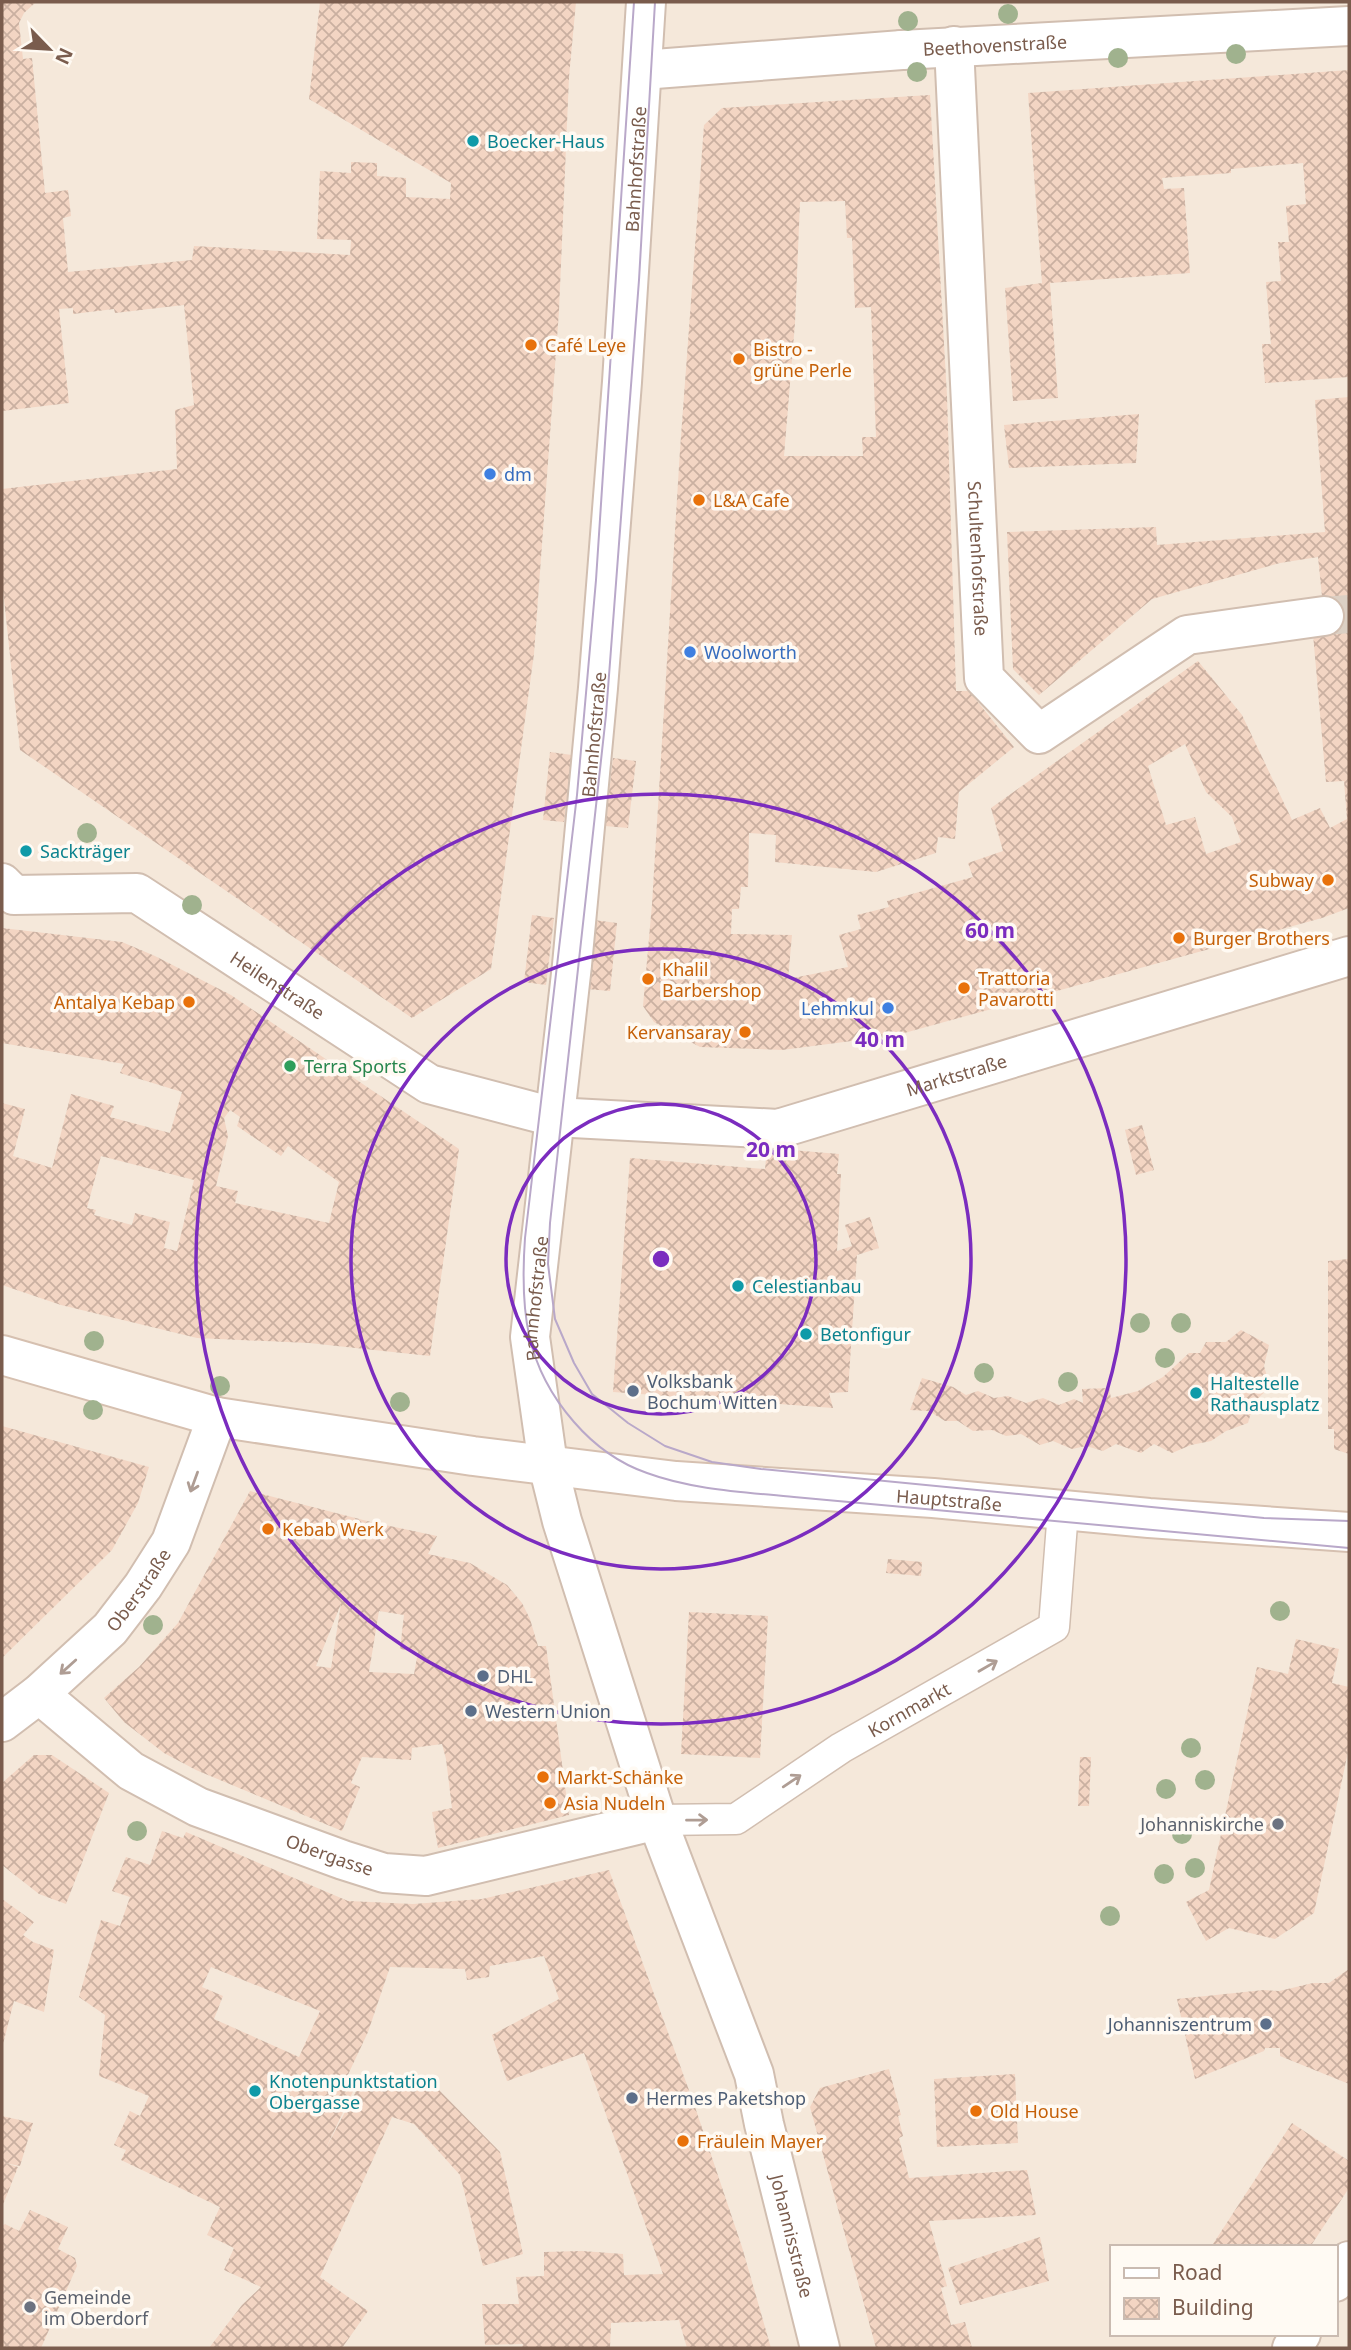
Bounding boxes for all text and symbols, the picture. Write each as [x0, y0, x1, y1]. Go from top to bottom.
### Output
north arrow [14, 14, 84, 84]
street label: Beethovenstraße [922, 29, 1068, 61]
text: N [49, 44, 79, 69]
street label: Bahnhofstraße [619, 106, 651, 233]
place label: Boecker-Haus [487, 129, 605, 153]
marker: Boecker-Haus [465, 133, 481, 149]
place label: Café Leye [545, 333, 626, 357]
marker: Café Leye [523, 337, 539, 353]
place label: Bistro - grüne Perle [753, 337, 852, 382]
marker: Bistro - grüne Perle [731, 351, 747, 367]
place label: dm [504, 462, 532, 486]
marker: dm [482, 466, 498, 482]
street label: Schultenhofstraße [963, 480, 994, 637]
place label: L&A Cafe [713, 488, 790, 512]
marker: L&A Cafe [691, 492, 707, 508]
place label: Woolworth [704, 640, 797, 664]
marker: Woolworth [682, 644, 698, 660]
street label: Bahnhofstraße [576, 671, 611, 799]
place label: Sackträger [40, 839, 131, 863]
marker: Sackträger [18, 843, 34, 859]
place label: Subway [1249, 868, 1315, 892]
marker: Subway [1320, 872, 1336, 888]
text: 60 m [965, 916, 1015, 944]
place label: Burger Brothers [1193, 926, 1330, 950]
marker: Burger Brothers [1171, 930, 1187, 946]
street label: Heilenstraße [226, 945, 329, 1025]
place label: Khalil Barbershop [662, 957, 762, 1002]
place label: Trattoria Pavarotti [978, 966, 1054, 1011]
marker: Khalil Barbershop [640, 971, 656, 987]
marker: Trattoria Pavarotti [956, 980, 972, 996]
place label: Antalya Kebap [54, 990, 175, 1014]
marker: Antalya Kebap [181, 994, 197, 1010]
place label: Lehmkul [801, 996, 874, 1020]
marker: Lehmkul [880, 1000, 896, 1016]
place label: Kervansaray [627, 1020, 732, 1044]
marker: Kervansaray [737, 1024, 753, 1040]
text: 40 m [855, 1025, 905, 1053]
street label: Marktstraße [903, 1048, 1010, 1101]
place label: Terra Sports [304, 1054, 407, 1078]
marker: Terra Sports [282, 1058, 298, 1074]
text: 20 m [746, 1135, 796, 1163]
street label: Bahnhofstraße [518, 1235, 553, 1363]
centre of rings [649, 1247, 673, 1271]
place label: Celestianbau [752, 1274, 862, 1298]
marker: Celestianbau [730, 1278, 746, 1294]
place label: Betonfigur [820, 1322, 911, 1346]
marker: Betonfigur [798, 1326, 814, 1342]
place label: Volksbank Bochum Witten [647, 1369, 778, 1414]
place label: Haltestelle Rathausplatz [1210, 1371, 1320, 1416]
marker: Volksbank Bochum Witten [625, 1383, 641, 1399]
marker: Haltestelle Rathausplatz [1188, 1385, 1204, 1401]
one-way arrow [186, 1470, 199, 1492]
street label: Hauptstraße [895, 1484, 1003, 1516]
place label: Kebab Werk [282, 1517, 384, 1541]
marker: Kebab Werk [260, 1521, 276, 1537]
street label: Oberstraße [101, 1544, 176, 1636]
one-way arrow [978, 1658, 998, 1672]
one-way arrow [59, 1659, 77, 1675]
place label: DHL [497, 1664, 533, 1688]
marker: DHL [475, 1668, 491, 1684]
street label: Kornmarkt [863, 1676, 955, 1742]
place label: Western Union [485, 1699, 611, 1723]
marker: Western Union [463, 1703, 479, 1719]
place label: Markt-Schänke [557, 1765, 683, 1789]
marker: Markt-Schänke [535, 1769, 551, 1785]
one-way arrow [782, 1774, 801, 1788]
place label: Asia Nudeln [564, 1791, 665, 1815]
marker: Asia Nudeln [542, 1795, 558, 1811]
place label: Johanniskirche [1138, 1812, 1264, 1836]
one-way arrow [685, 1813, 708, 1827]
marker: Johanniskirche [1270, 1816, 1286, 1832]
street label: Obergasse [283, 1828, 376, 1881]
place label: Johanniszentrum [1106, 2012, 1252, 2036]
marker: Johanniszentrum [1258, 2016, 1274, 2032]
place label: Knotenpunktstation Obergasse [269, 2069, 438, 2114]
marker: Knotenpunktstation Obergasse [247, 2083, 263, 2099]
place label: Hermes Paketshop [646, 2086, 806, 2110]
marker: Hermes Paketshop [624, 2090, 640, 2106]
place label: Old House [990, 2099, 1079, 2123]
marker: Old House [968, 2103, 984, 2119]
place label: Fräulein Mayer [697, 2129, 824, 2153]
marker: Fräulein Mayer [675, 2133, 691, 2149]
street label: Johannisstraße [765, 2170, 819, 2300]
legend [1110, 2245, 1337, 2336]
text: Road [1172, 2258, 1222, 2286]
place label: Gemeinde im Oberdorf [44, 2285, 149, 2330]
text: Building [1172, 2293, 1254, 2321]
marker: Gemeinde im Oberdorf [22, 2299, 38, 2315]

